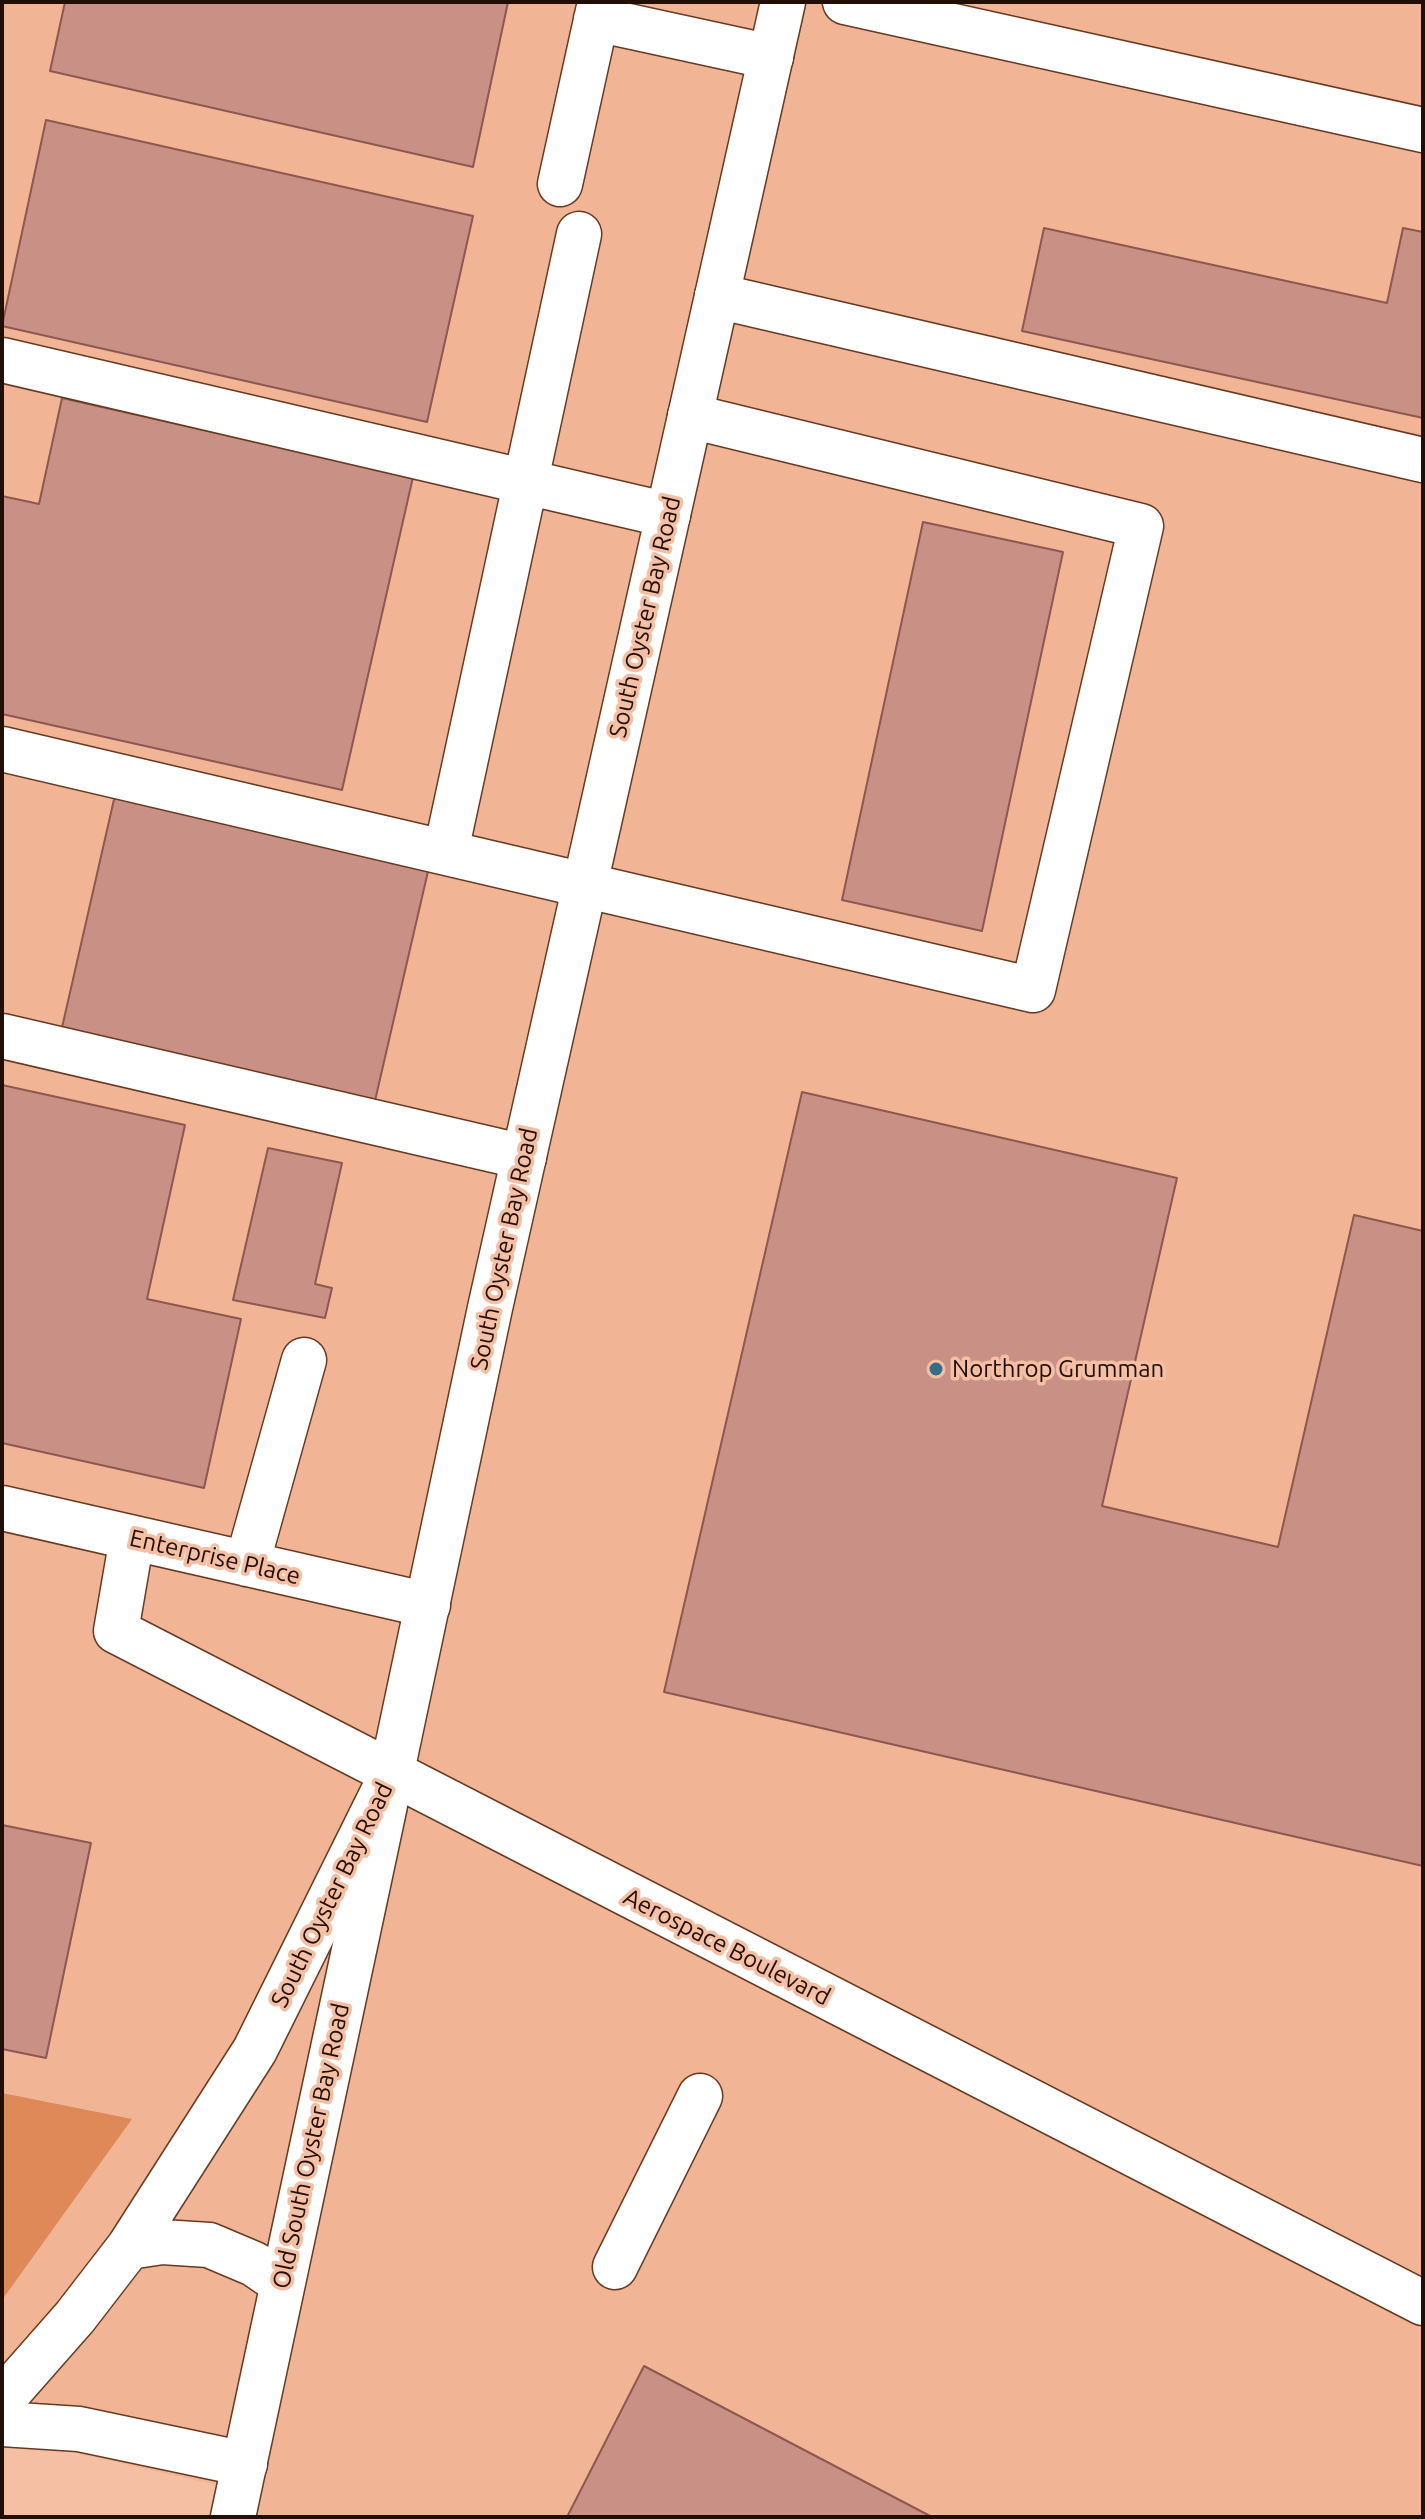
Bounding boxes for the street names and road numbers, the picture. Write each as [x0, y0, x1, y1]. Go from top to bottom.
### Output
street label: South Oyster Bay Road [603, 494, 687, 740]
street label: South Oyster Bay Road [464, 1125, 544, 1373]
street label: Enterprise Place [127, 1523, 303, 1591]
street label: South Oyster Bay Road [265, 1778, 399, 2012]
street label: Aerospace Boulevard [619, 1882, 835, 2012]
street label: Old South Oyster Bay Road [267, 2001, 355, 2291]

